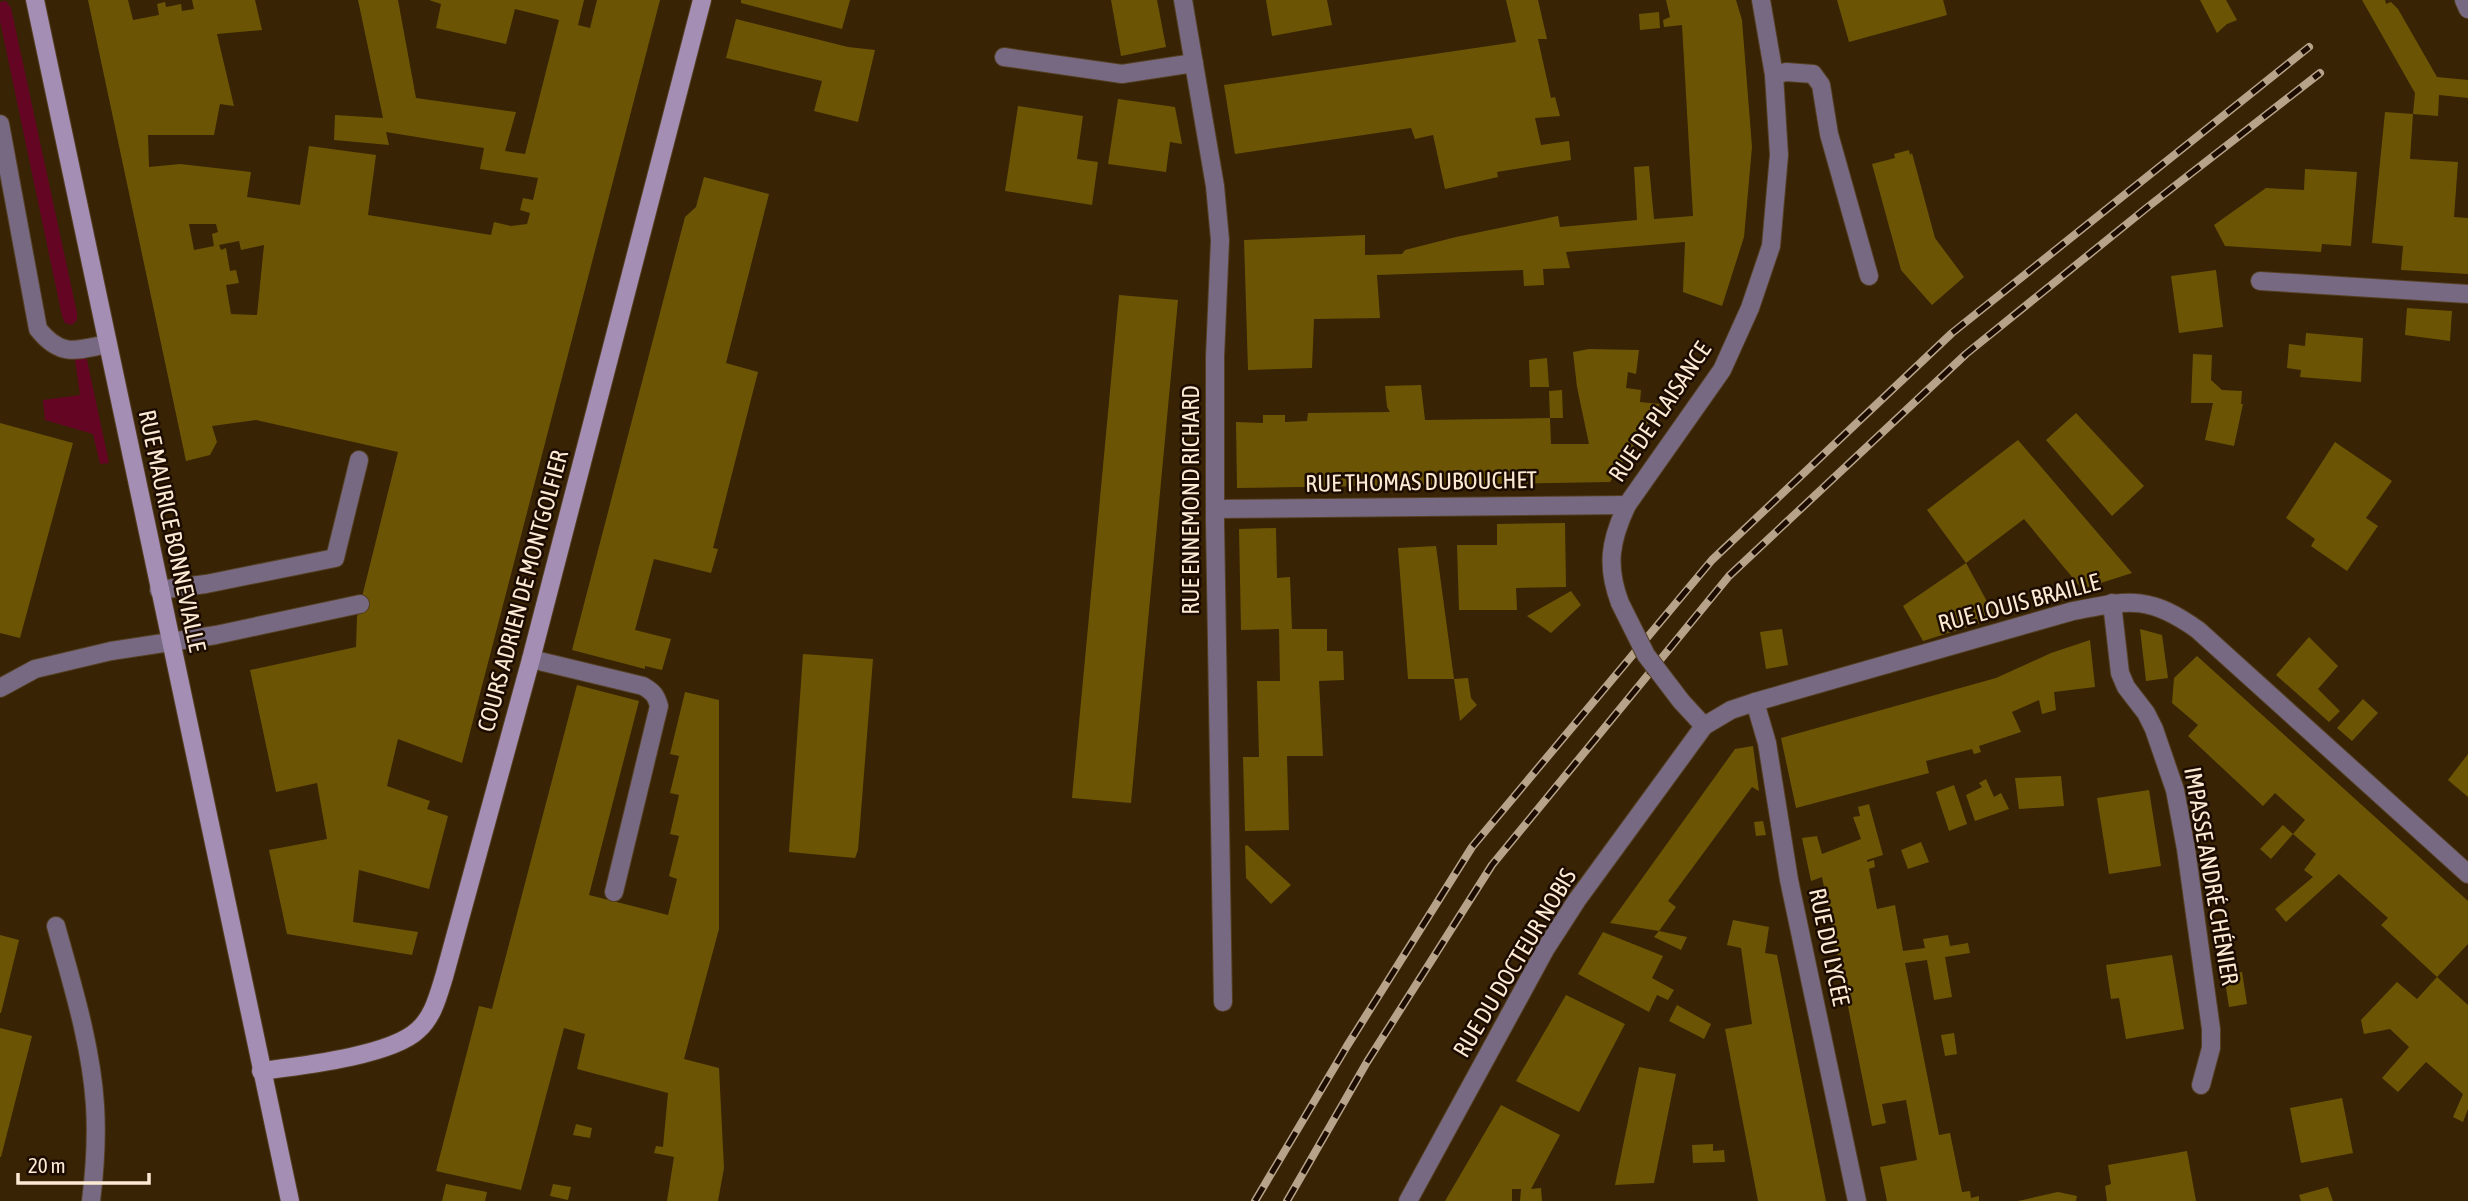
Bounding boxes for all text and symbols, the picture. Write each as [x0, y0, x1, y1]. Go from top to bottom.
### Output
street label: RUE DE PLAISANCE [1603, 337, 1716, 487]
street label: RUE ENNEMOND RICHARD [1177, 385, 1204, 615]
street label: RUE MAURICE BONNEVIALLE [134, 408, 211, 654]
street label: COURS ADRIEN DE MONTGOLFIER [472, 447, 573, 735]
street label: RUE THOMAS DUBOUCHET [1305, 466, 1538, 497]
street label: RUE LOUIS BRAILLE [1935, 568, 2103, 637]
street label: IMPASSE ANDRÉ CHÉNIER [2179, 765, 2244, 987]
street label: RUE DU DOCTEUR NOBIS [1448, 864, 1581, 1062]
street label: RUE DU LYCÉE [1804, 886, 1855, 1008]
scale bar [18, 1142, 149, 1186]
text: 20 m [28, 1153, 66, 1177]

